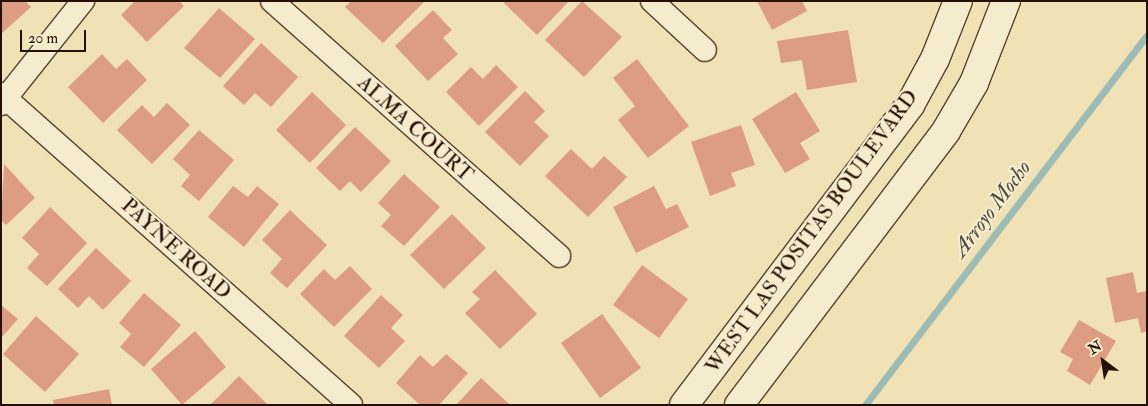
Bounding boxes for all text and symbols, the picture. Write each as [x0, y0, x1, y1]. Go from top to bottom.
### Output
scale bar [22, 20, 89, 52]
text: 20 m [28, 29, 58, 48]
street label: ALMA COURT [352, 71, 478, 187]
street label: WEST LAS POSITAS BOULEVARD [700, 85, 924, 379]
water label: Arroyo Mocho [947, 156, 1037, 262]
street label: PAYNE ROAD [116, 193, 236, 305]
north arrow [1078, 336, 1128, 386]
text: N [1085, 337, 1105, 358]

